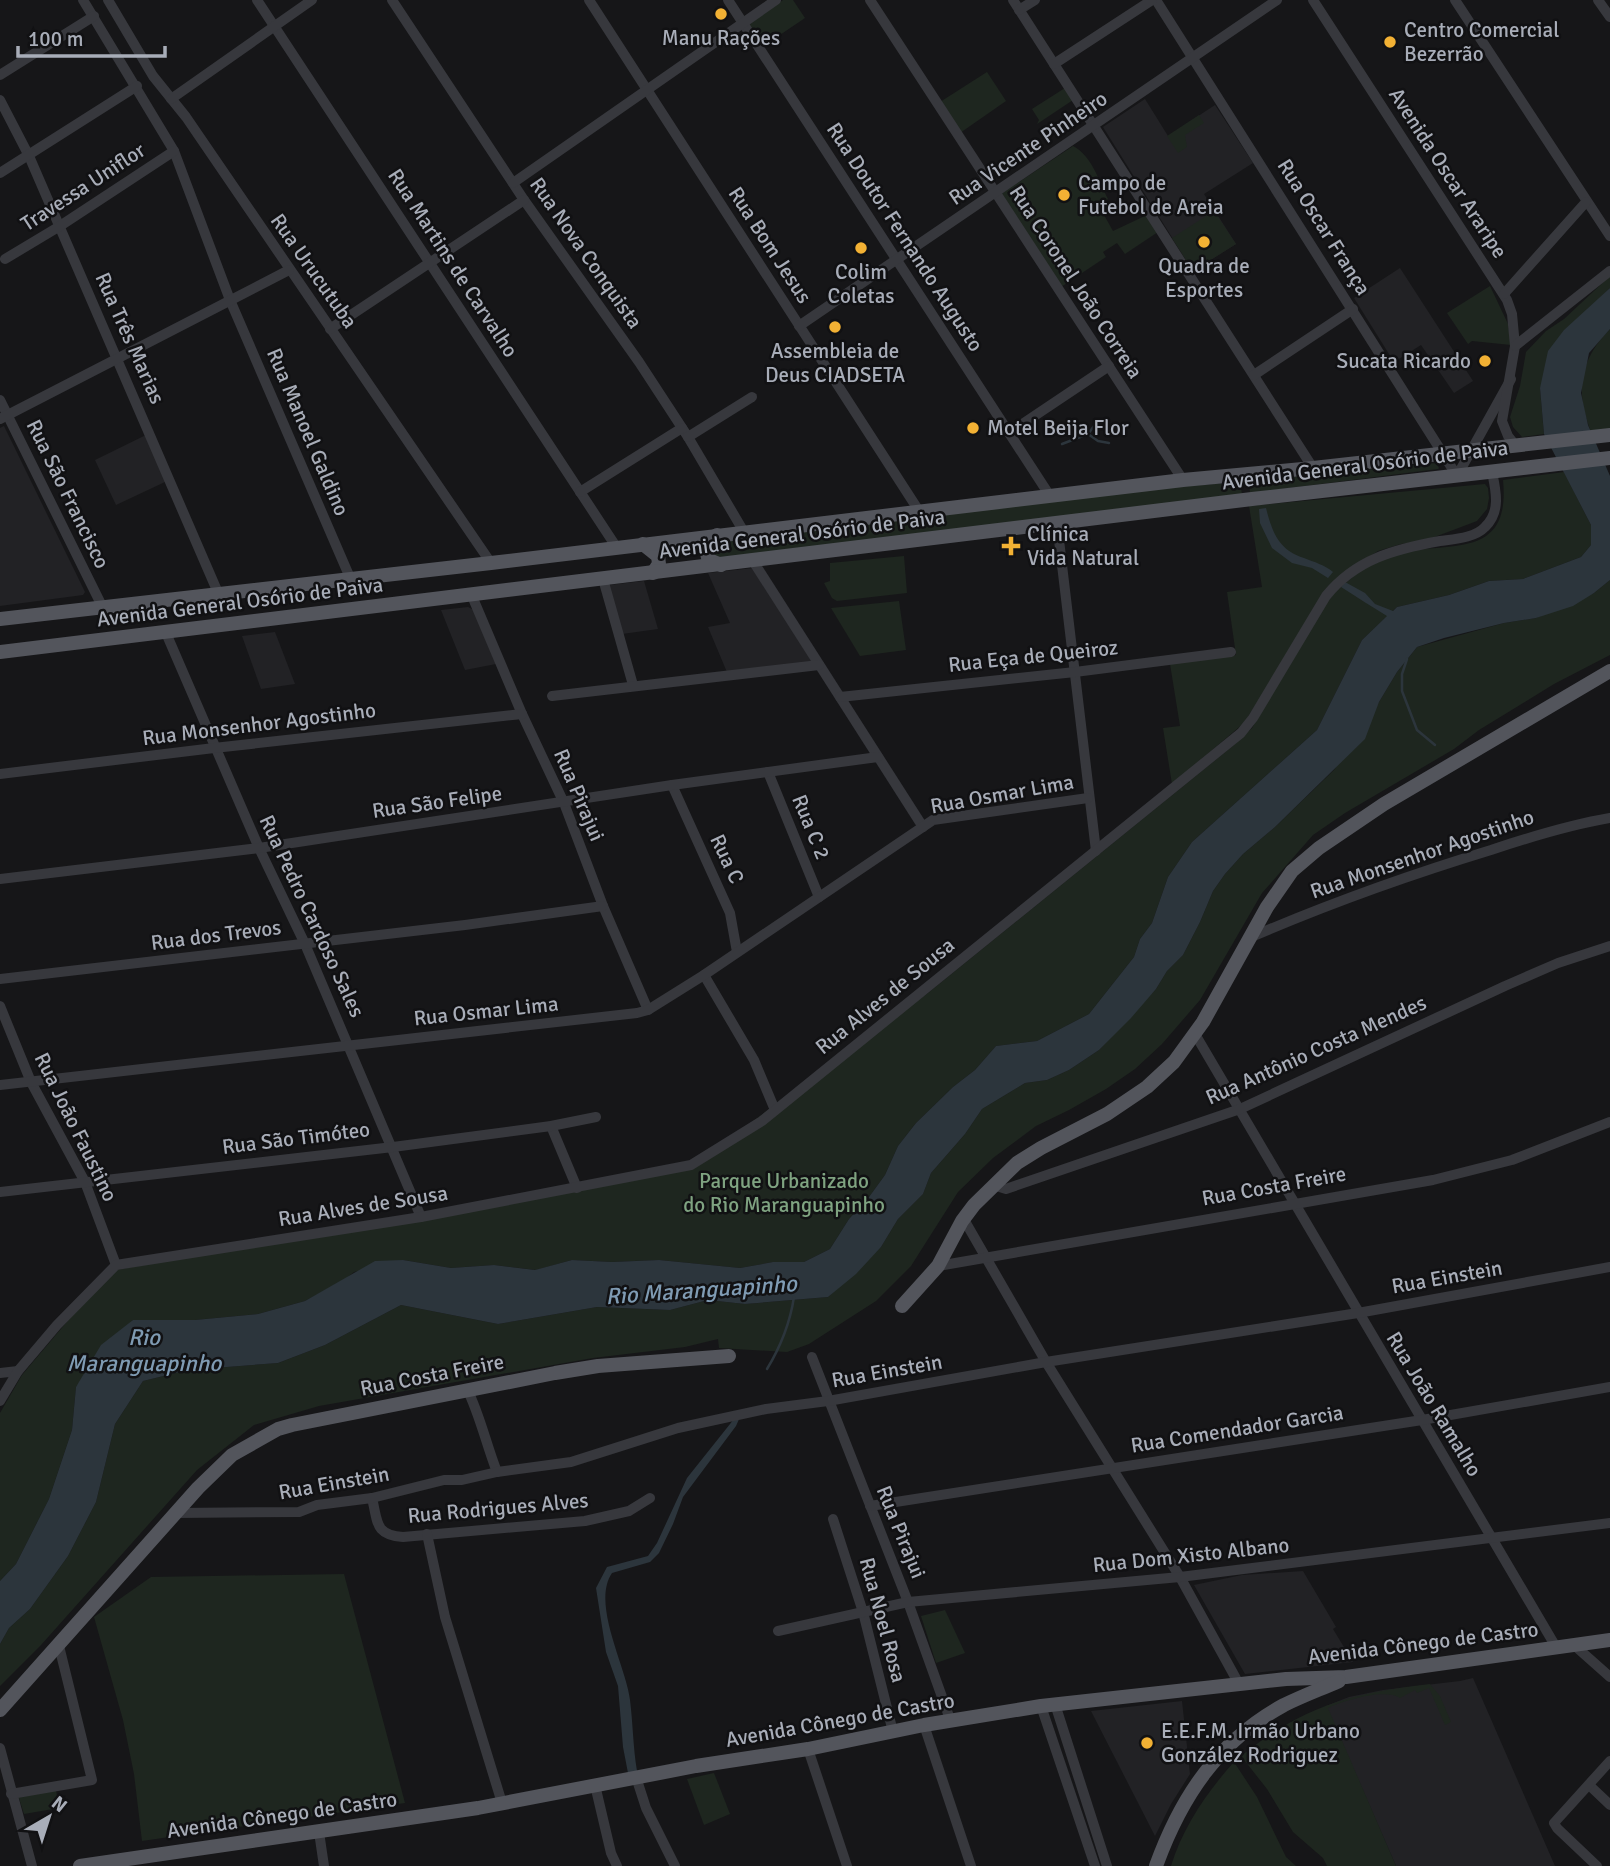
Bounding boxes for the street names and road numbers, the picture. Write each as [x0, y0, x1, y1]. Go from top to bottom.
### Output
street label: Avenida Oscar Araripe [1383, 83, 1513, 263]
street label: Rua Vicente Pinheiro [944, 85, 1112, 211]
street label: Rua Doutor Fernando Augusto [821, 117, 989, 357]
street label: Travessa Uniflor [16, 137, 150, 237]
street label: Rua Oscar França [1272, 154, 1376, 300]
street label: Rua Martins de Carvalho [382, 164, 524, 362]
street label: Rua Nova Conquista [524, 172, 648, 334]
street label: Rua Coronel João Correia [1004, 181, 1148, 383]
street label: Rua Bom Jesus [723, 182, 817, 308]
street label: Rua Urucutuba [265, 209, 363, 333]
street label: Rua Três Marias [89, 268, 171, 408]
street label: Rua Manoel Galdino [261, 344, 355, 520]
street label: Rua São Francisco [21, 415, 115, 573]
street label: Avenida General Osório de Paiva [1220, 435, 1510, 495]
street label: Avenida General Osório de Paiva [657, 504, 947, 564]
street label: Avenida General Osório de Paiva [95, 572, 385, 632]
street label: Rua Eça de Queiroz [947, 634, 1119, 678]
street label: Rua Monsenhor Agostinho [141, 697, 377, 751]
street label: Rua Pirajui [548, 745, 610, 845]
street label: Rua Osmar Lima [928, 769, 1076, 819]
street label: Rua São Felipe [370, 780, 504, 824]
street label: Rua C 2 [786, 791, 836, 863]
street label: Rua Monsenhor Agostinho [1307, 803, 1537, 905]
street label: Rua Pedro Cardoso Sales [254, 811, 370, 1021]
street label: Rua C [704, 830, 750, 888]
street label: Rua dos Trevos [149, 914, 283, 956]
street label: Rua Alves de Sousa [810, 932, 960, 1060]
street label: Rua Osmar Lima [412, 990, 560, 1032]
street label: Rua Antônio Costa Mendes [1202, 990, 1430, 1110]
street label: Rua João Faustino [29, 1048, 123, 1206]
street label: Rua São Timóteo [221, 1116, 371, 1160]
street label: Rua Costa Freire [1200, 1161, 1348, 1211]
street label: Rua Alves de Sousa [276, 1180, 450, 1232]
street label: Rua Einstein [1390, 1254, 1504, 1300]
street label: Rua João Ramalho [1381, 1327, 1487, 1481]
street label: Rua Costa Freire [358, 1348, 506, 1402]
street label: Rua Einstein [830, 1348, 944, 1394]
street label: Rua Comendador Garcia [1129, 1399, 1345, 1459]
street label: Rua Einstein [277, 1460, 391, 1506]
street label: Rua Pirajui [871, 1482, 931, 1582]
street label: Rua Rodrigues Alves [406, 1487, 590, 1529]
street label: Rua Dom Xisto Albano [1091, 1532, 1291, 1578]
street label: Rua Noel Rosa [854, 1555, 912, 1685]
street label: Avenida Cônego de Castro [1306, 1616, 1540, 1670]
street label: Avenida Cônego de Castro [723, 1687, 957, 1753]
street label: Avenida Cônego de Castro [165, 1786, 399, 1844]

